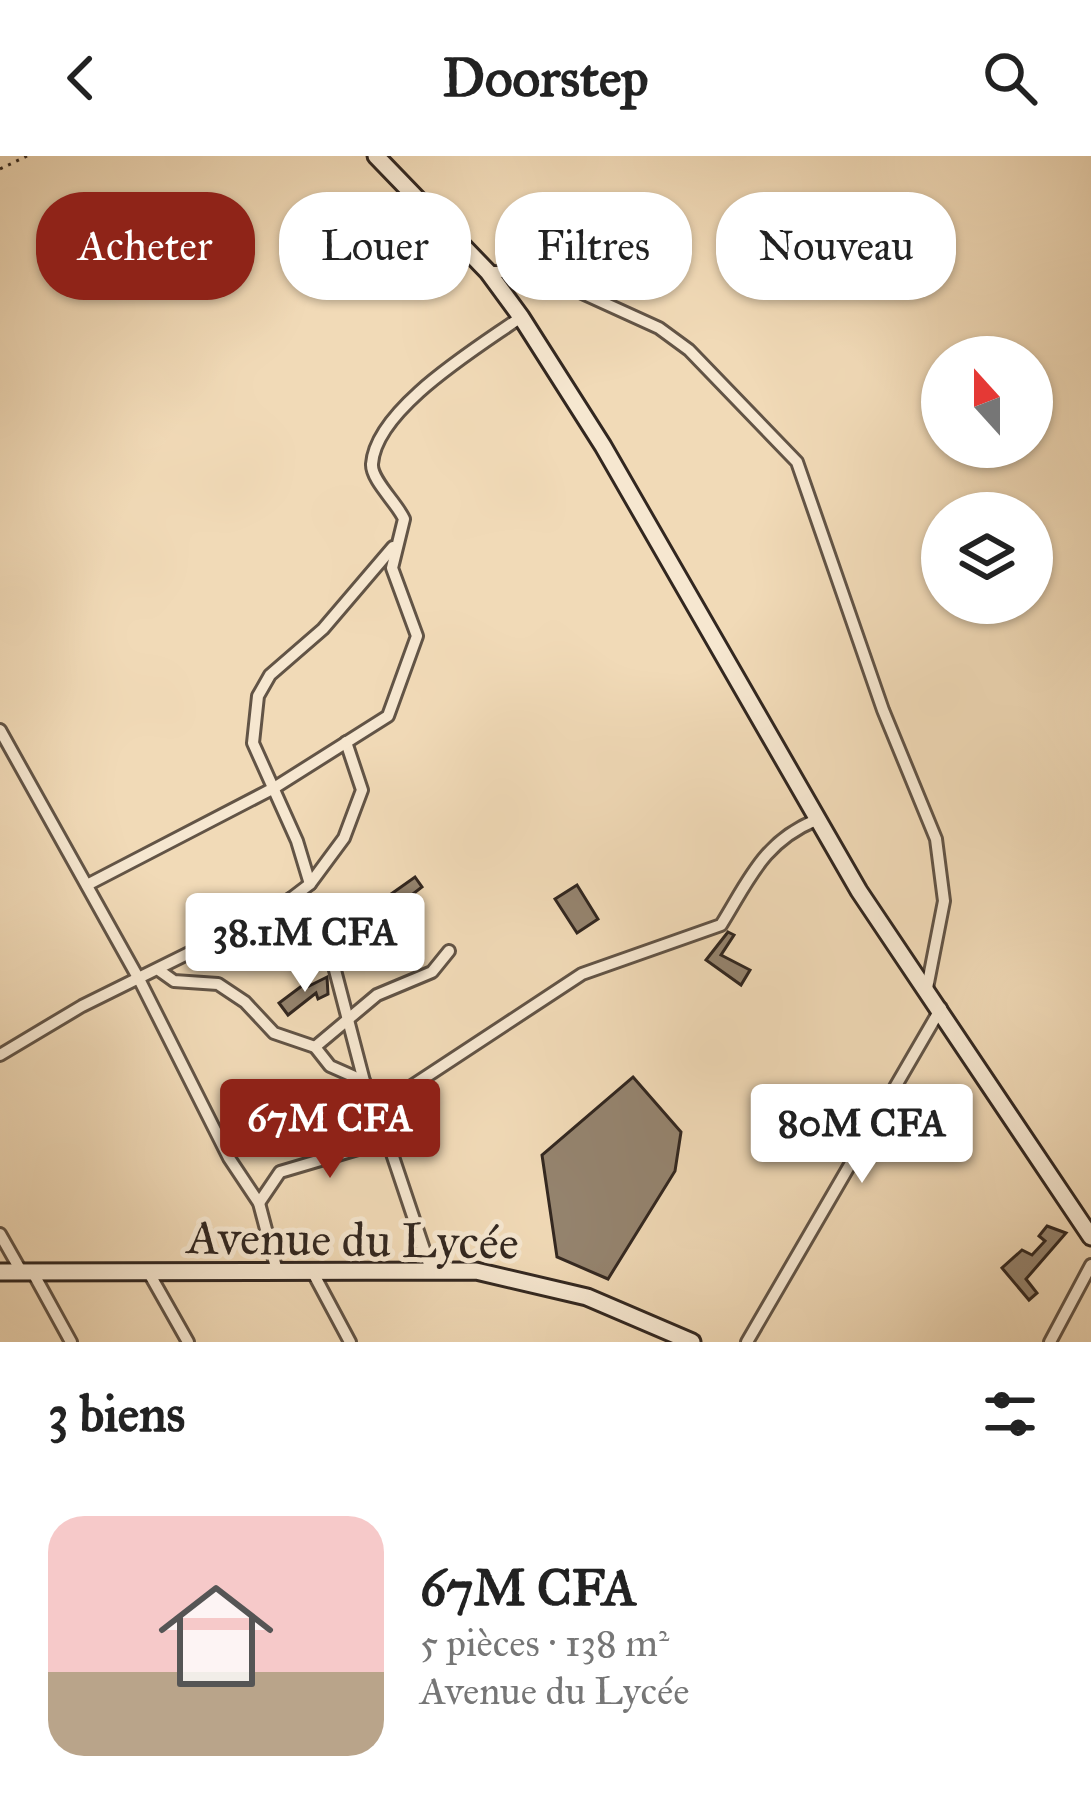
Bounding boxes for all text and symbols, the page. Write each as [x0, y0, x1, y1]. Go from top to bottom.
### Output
icon: back [48, 45, 114, 111]
text: Doorstep [442, 45, 649, 111]
icon: search [977, 45, 1043, 111]
chip: Acheter [36, 192, 255, 300]
chip: Louer [279, 192, 471, 300]
chip: Filtres [495, 192, 692, 300]
chip: Nouveau [716, 192, 956, 300]
north arrow [921, 336, 1053, 468]
map controls [921, 336, 1053, 624]
button: layers [921, 492, 1053, 624]
pin: 38.1M CFA [168, 893, 442, 995]
text: 38.1M CFA [213, 908, 397, 956]
pin: 67M CFA [219, 1079, 441, 1181]
pin: 80M CFA [751, 1084, 973, 1186]
text: 67M CFA [247, 1094, 413, 1142]
text: 80M CFA [778, 1099, 946, 1147]
street label: Avenue du Lycée [185, 1207, 519, 1272]
icon: filters [977, 1381, 1043, 1447]
text: 3 biens [48, 1383, 185, 1445]
text: 67M CFA [420, 1557, 637, 1619]
icon: home [144, 1564, 288, 1708]
text: 5 pièces · 138 m² [420, 1619, 669, 1667]
text: Avenue du Lycée [420, 1667, 690, 1715]

